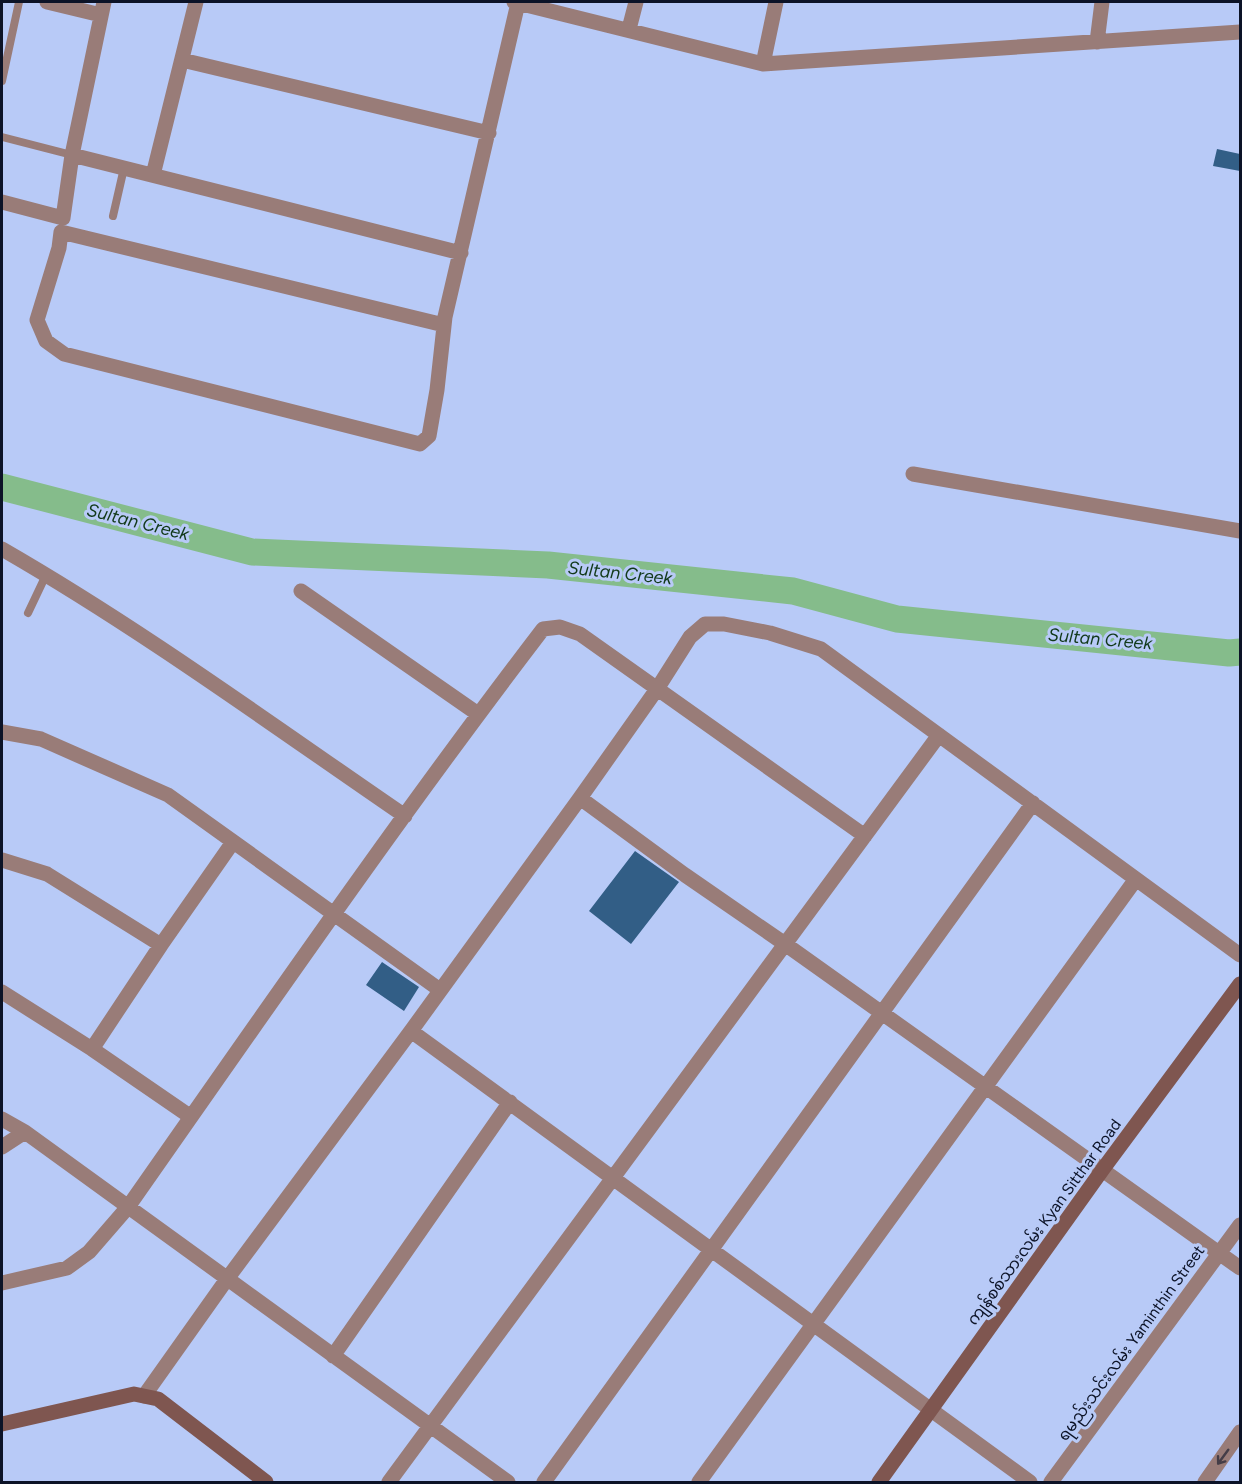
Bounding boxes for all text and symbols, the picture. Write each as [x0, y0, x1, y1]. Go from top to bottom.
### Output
water label: Sultan Creek [85, 499, 193, 546]
water label: Sultan Creek [567, 557, 674, 590]
water label: Sultan Creek [1047, 623, 1154, 655]
street label: ကျန်စစ်သားလမ်း Kyan Sitthar Road [961, 1114, 1128, 1331]
street label: ရမည်းသင်းလမ်း Yaminthin Street [1052, 1240, 1212, 1447]
one-way arrow [1216, 1449, 1229, 1465]

